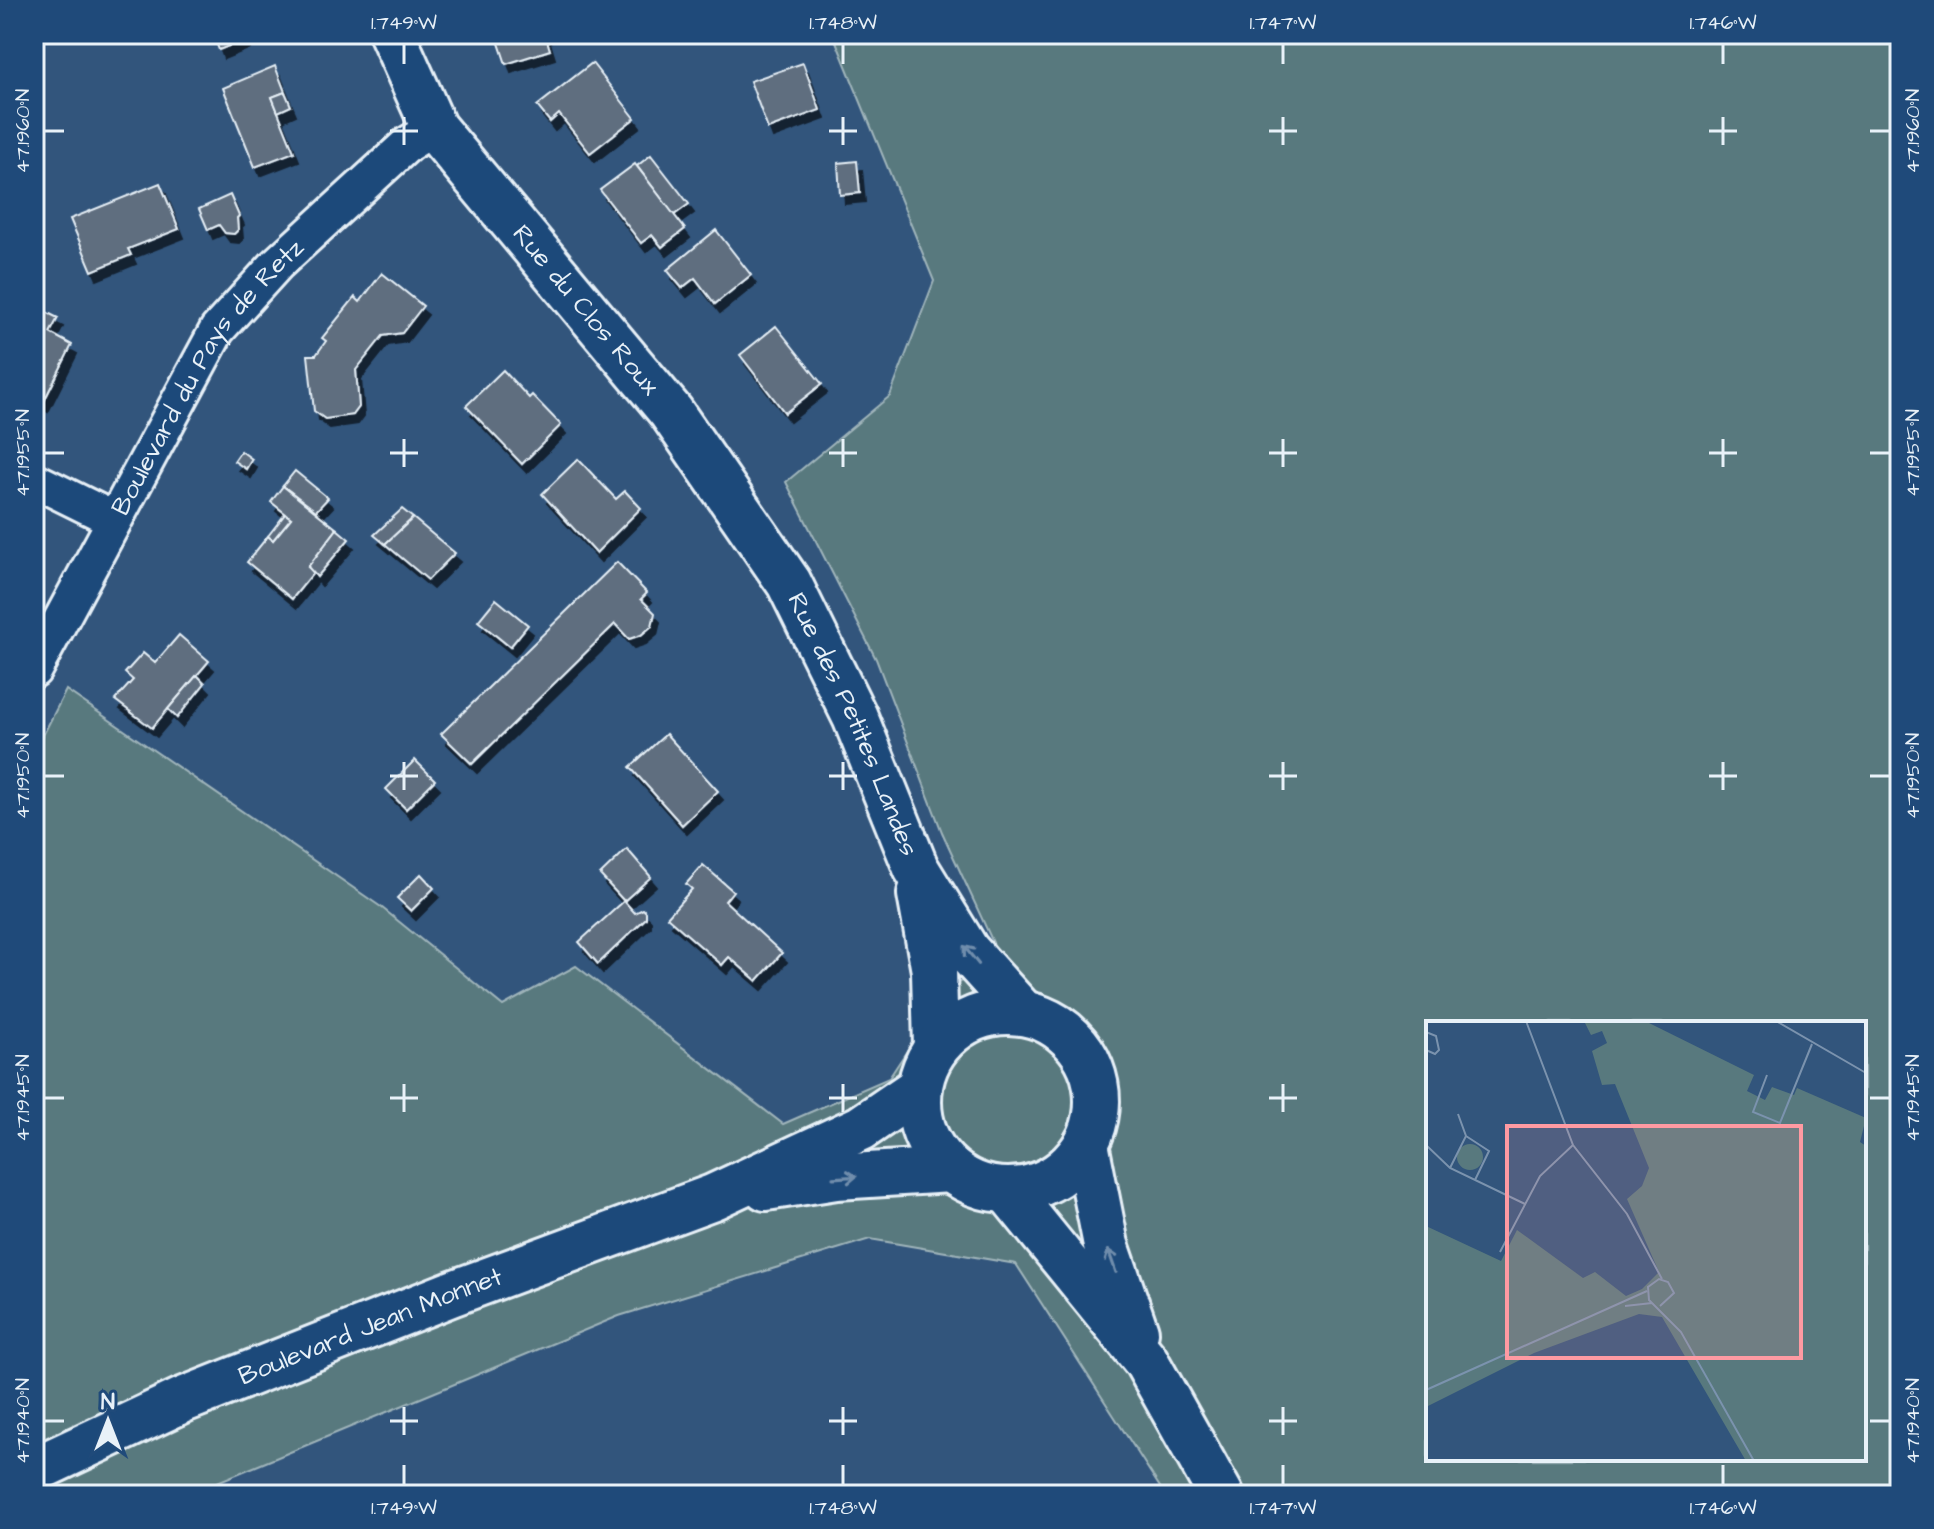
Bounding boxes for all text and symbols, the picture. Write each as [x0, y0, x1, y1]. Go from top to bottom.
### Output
text: 1.749°W [371, 9, 437, 37]
text: 1.748°W [809, 9, 877, 37]
text: 1.747°W [1250, 9, 1317, 37]
text: 1.746°W [1689, 9, 1757, 37]
text: 47.1960°N [9, 89, 37, 173]
text: 47.1960°N [1899, 89, 1927, 173]
street label: Rue du Clos Roux [504, 217, 668, 404]
street label: Boulevard du Pays de Retz [103, 230, 312, 522]
text: 47.1955°N [9, 409, 37, 497]
text: 47.1955°N [1899, 409, 1927, 497]
street label: Rue des Petites Landes [779, 587, 927, 861]
text: 47.1950°N [9, 733, 37, 819]
text: 47.1950°N [1899, 733, 1927, 819]
one-way arrow [962, 945, 980, 966]
inset map [1426, 1021, 1866, 1461]
text: 47.1945°N [9, 1054, 37, 1142]
text: 47.1945°N [1899, 1054, 1927, 1142]
one-way arrow [831, 1169, 858, 1184]
one-way arrow [1103, 1248, 1118, 1273]
street label: Boulevard Jean Monnet [233, 1258, 508, 1394]
text: 47.1940°N [9, 1378, 37, 1464]
text: 47.1940°N [1899, 1378, 1927, 1464]
north arrow [68, 1381, 148, 1461]
text: N [101, 1387, 115, 1418]
text: 1.749°W [371, 1494, 437, 1522]
text: 1.748°W [809, 1494, 877, 1522]
text: 1.747°W [1250, 1494, 1317, 1522]
text: 1.746°W [1689, 1494, 1757, 1522]

